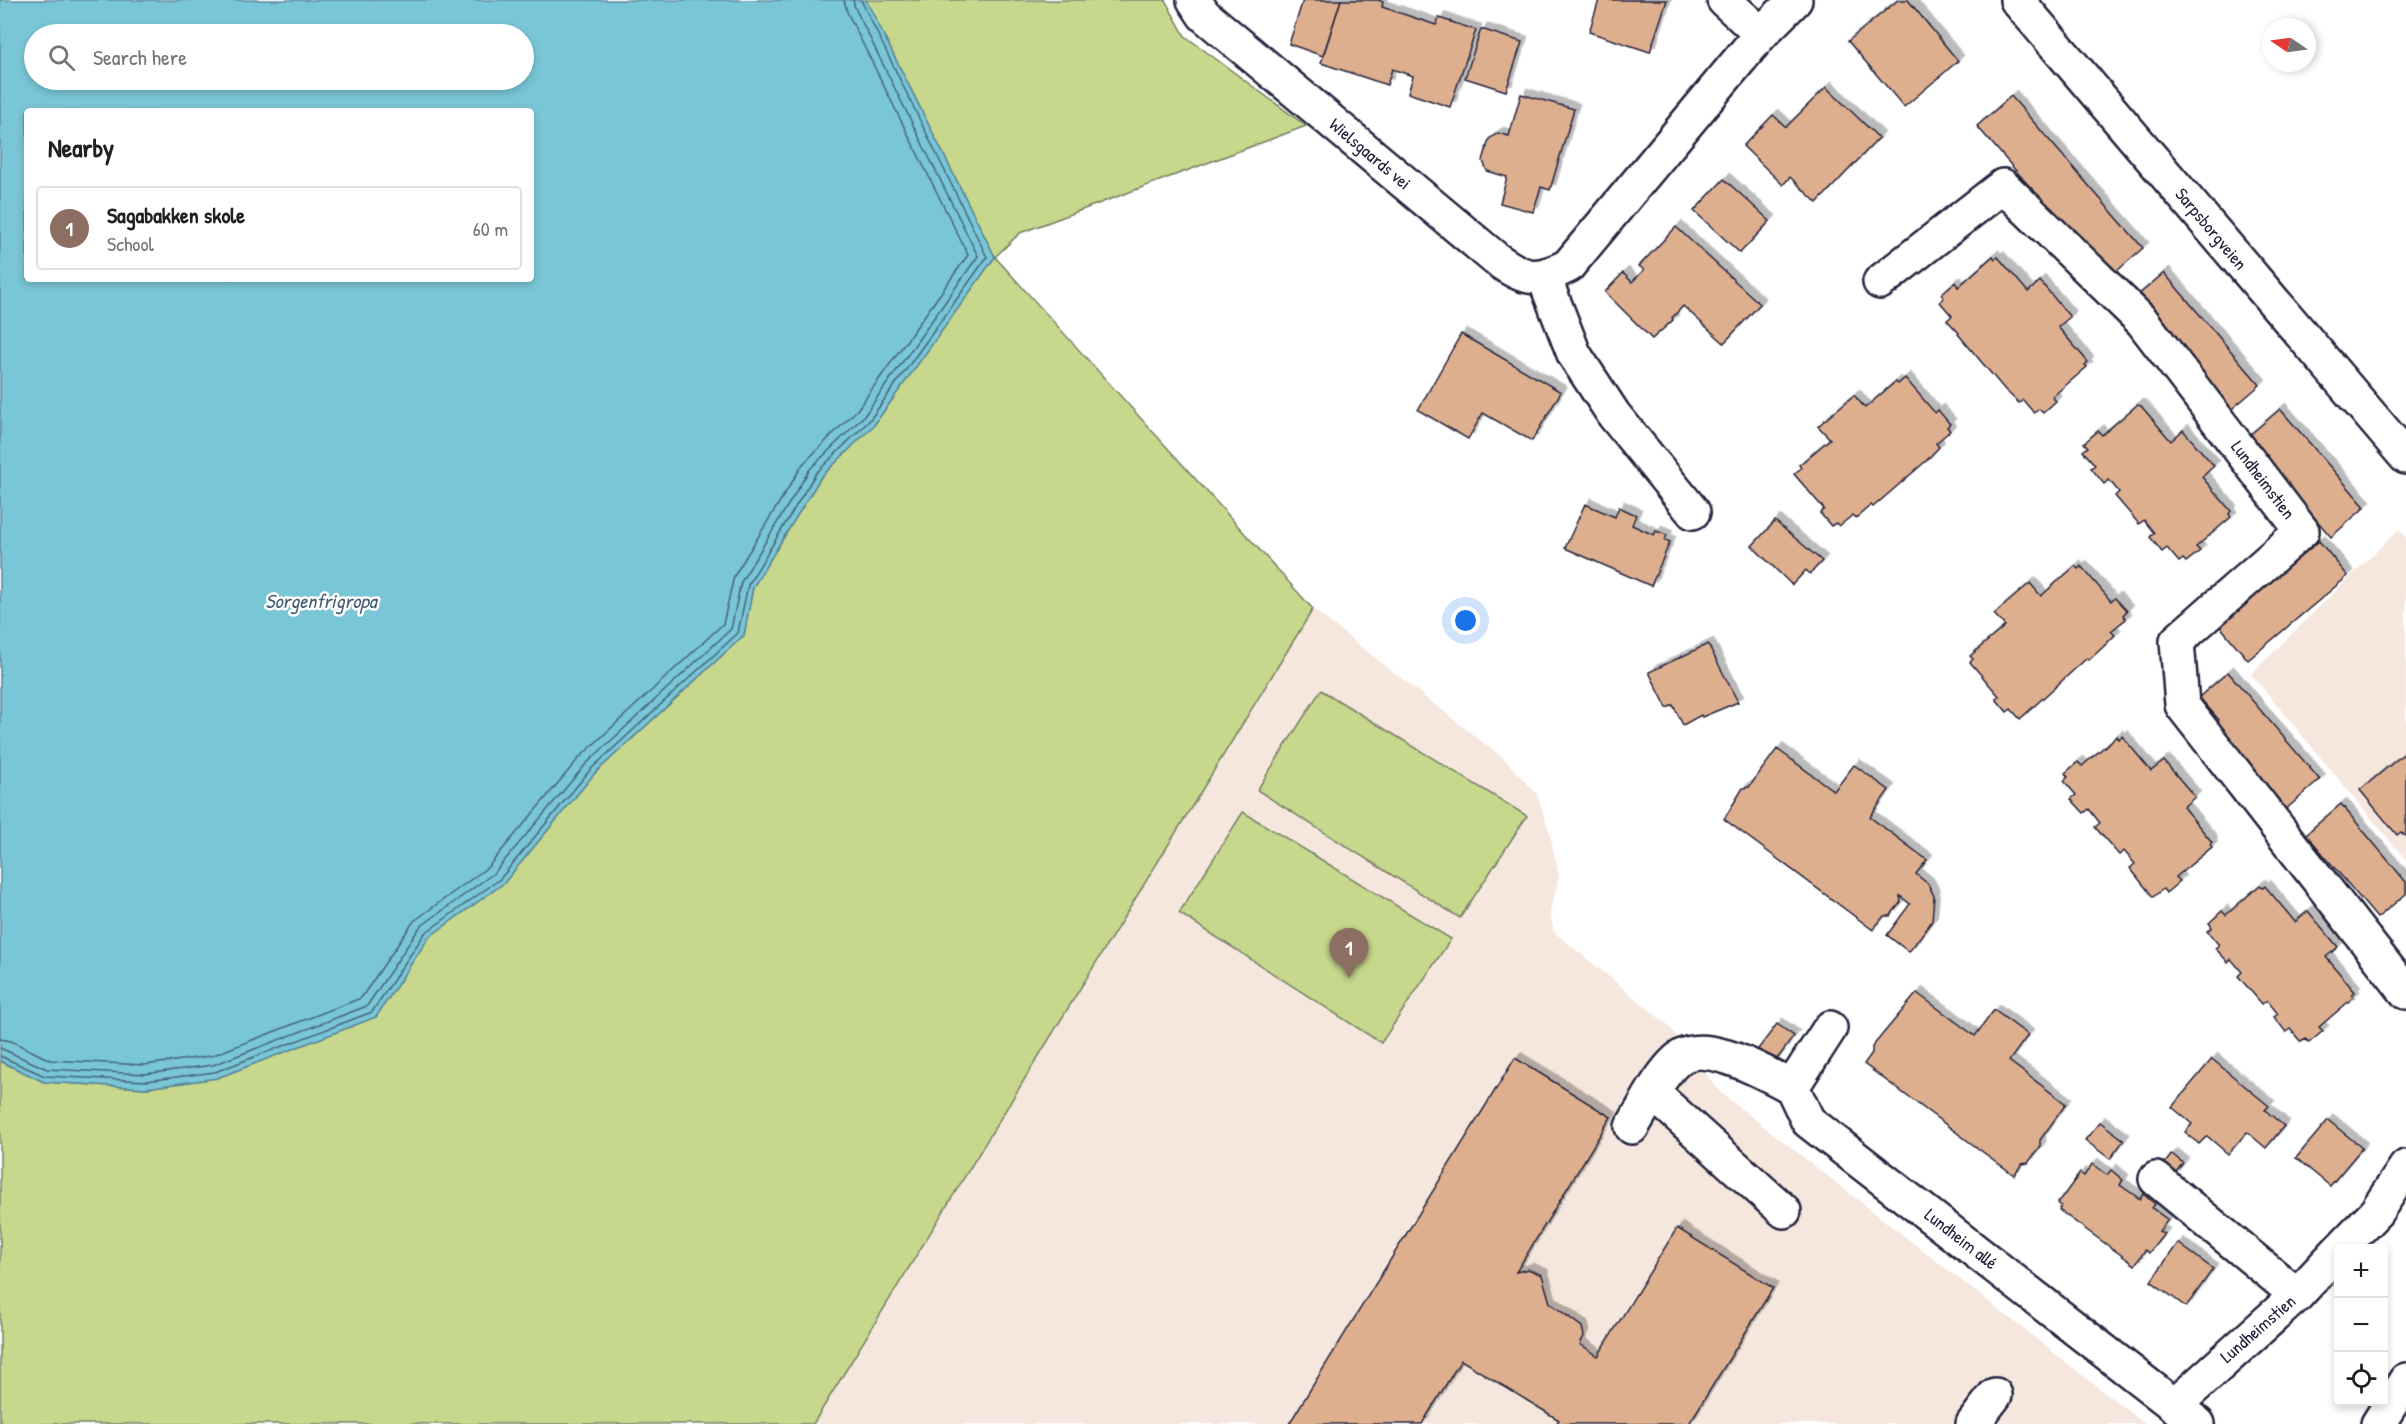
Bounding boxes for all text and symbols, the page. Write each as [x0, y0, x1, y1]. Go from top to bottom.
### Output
north arrow [2262, 18, 2316, 72]
search box [24, 24, 534, 90]
icon: search [45, 41, 78, 74]
text: Search here [93, 42, 187, 72]
street label: Wielsgaards vei [1324, 112, 1416, 195]
text: Nearby [48, 130, 114, 165]
street label: Sarpsborgveien [2170, 182, 2253, 275]
text: Sagabakken skole [107, 200, 245, 230]
text: 1 [66, 215, 73, 242]
text: 60 m [473, 215, 508, 242]
text: School [107, 230, 154, 257]
street label: Lundheimstien [2226, 435, 2301, 524]
water label: Sorgenfrigropa [265, 587, 379, 615]
your location [1451, 606, 1480, 635]
pin: 1 [1330, 928, 1368, 978]
street label: Lundheim allé [1920, 1202, 2003, 1275]
map controls [2334, 1244, 2388, 1406]
button: + [2334, 1244, 2388, 1298]
street label: Lundheimstien [2215, 1289, 2301, 1368]
button: − [2334, 1298, 2388, 1352]
button: locate [2334, 1352, 2388, 1406]

